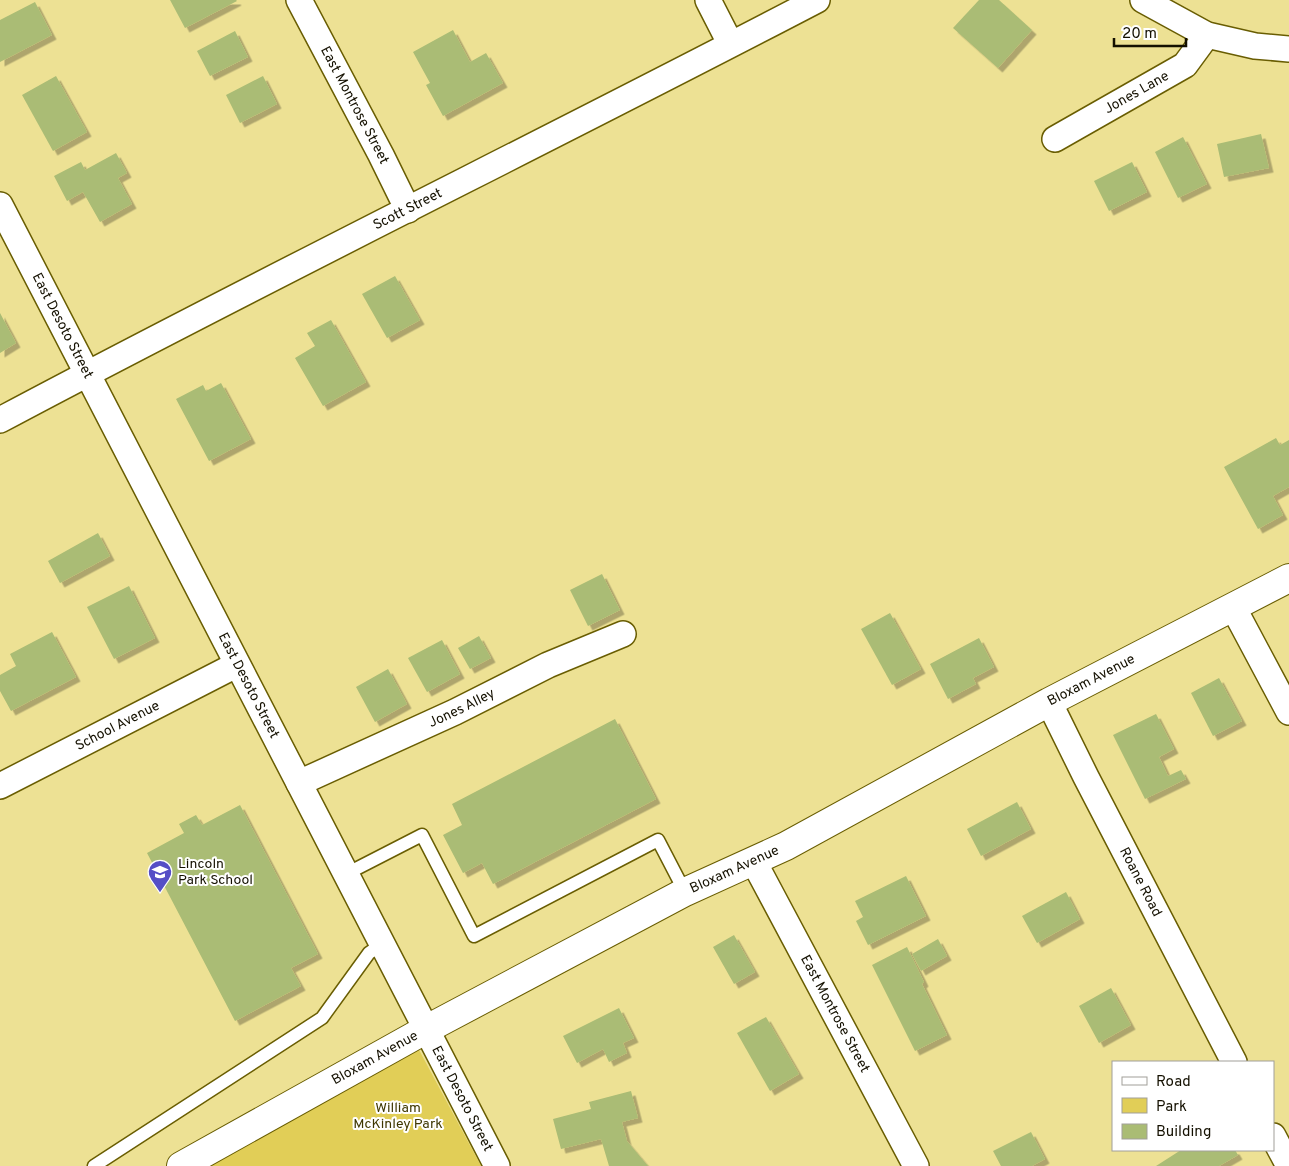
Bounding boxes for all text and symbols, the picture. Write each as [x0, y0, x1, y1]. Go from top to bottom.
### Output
scale bar [1114, 15, 1186, 47]
text: 20 m [1122, 25, 1157, 44]
street label: East Montrose Street [317, 43, 393, 167]
street label: Jones Lane [1101, 67, 1172, 118]
street label: Scott Street [370, 185, 445, 234]
street label: East Desoto Street [28, 270, 97, 381]
street label: East Desoto Street [214, 630, 283, 741]
street label: Bloxam Avenue [1045, 651, 1138, 710]
street label: Jones Alley [426, 685, 498, 731]
street label: School Avenue [72, 697, 162, 754]
street label: Bloxam Avenue [687, 842, 782, 897]
street label: Roane Road [1116, 844, 1166, 920]
place label: Lincoln Park School [178, 856, 253, 889]
school or university icon: Lincoln Park School [147, 859, 173, 893]
street label: East Montrose Street [797, 952, 873, 1076]
street label: Bloxam Avenue [329, 1027, 421, 1089]
street label: East Desoto Street [428, 1043, 496, 1154]
legend [1112, 1061, 1274, 1151]
text: Road [1156, 1073, 1191, 1092]
text: Park [1156, 1098, 1187, 1117]
park label: William McKinley Park [353, 1100, 443, 1133]
text: Building [1156, 1123, 1211, 1142]

